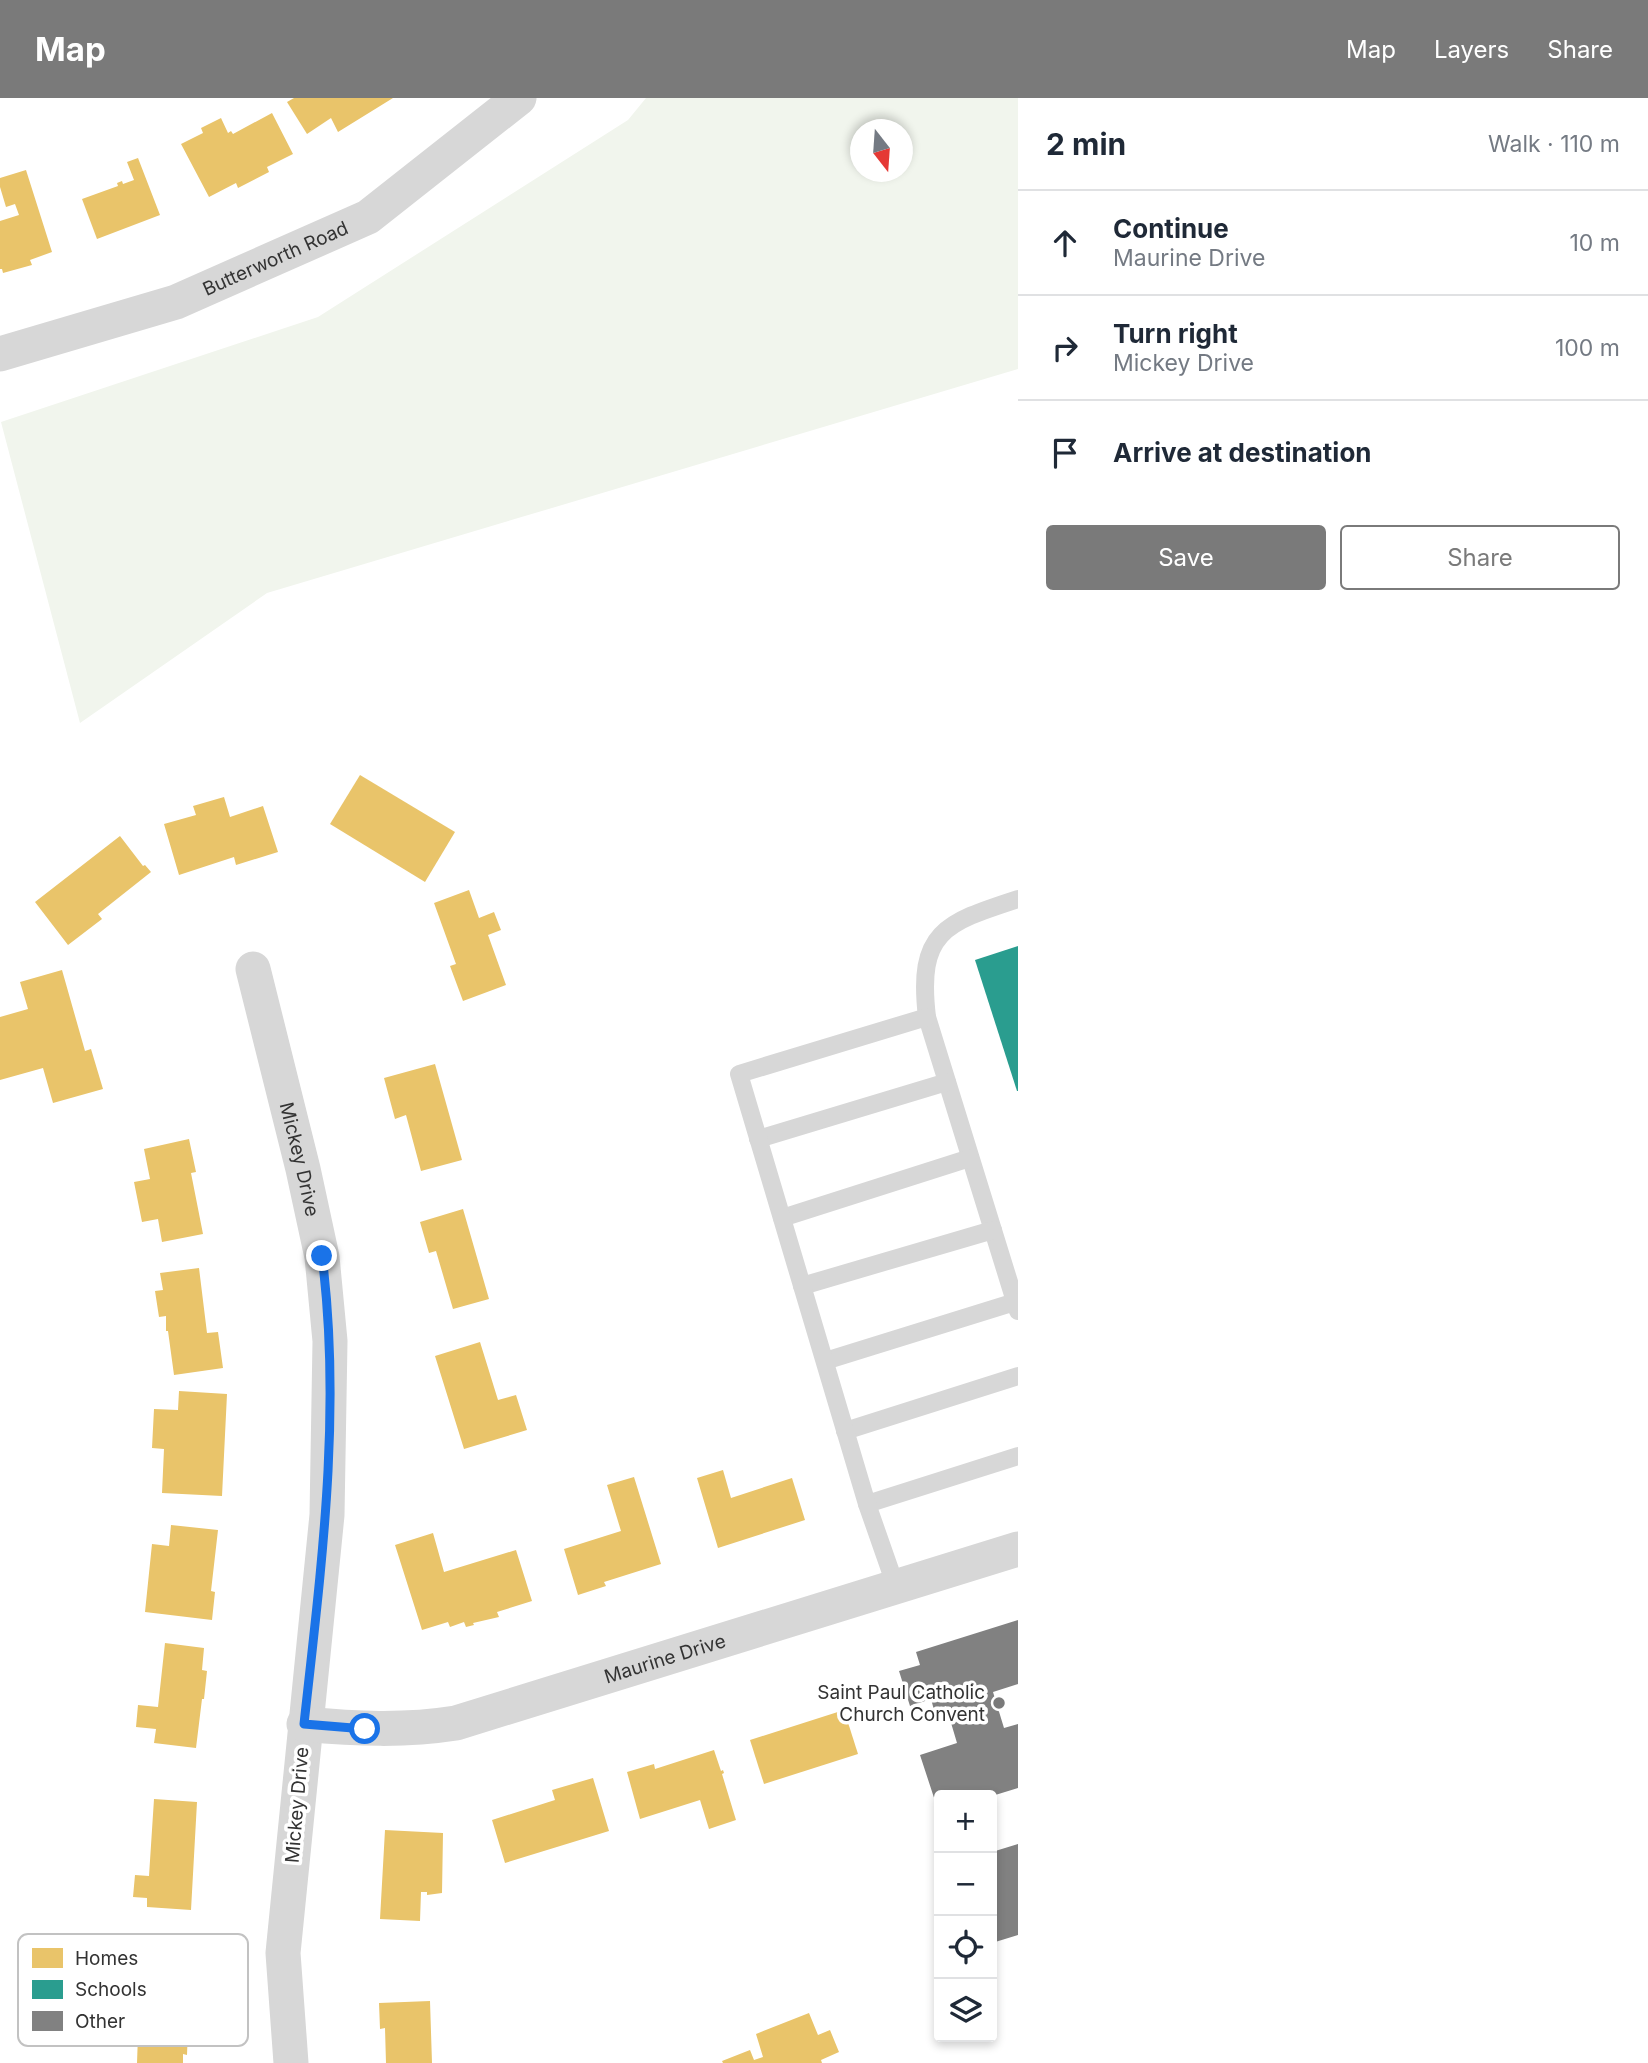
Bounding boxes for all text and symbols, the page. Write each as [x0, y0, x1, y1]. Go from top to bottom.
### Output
text: Map [35, 29, 106, 69]
text: Map [1346, 35, 1396, 64]
text: Layers [1434, 35, 1509, 64]
text: Share [1547, 35, 1613, 64]
north arrow [850, 119, 913, 182]
text: 2 min [1046, 126, 1126, 162]
text: Walk · 110 m [1488, 130, 1620, 158]
text: Continue [1113, 213, 1229, 244]
street label: Butterworth Road [199, 216, 351, 300]
icon: ahead [1046, 224, 1084, 262]
text: 10 m [1570, 229, 1620, 257]
text: Maurine Drive [1113, 244, 1265, 272]
text: Turn right [1113, 318, 1238, 349]
icon: right [1046, 329, 1084, 367]
text: 100 m [1555, 334, 1620, 362]
text: Mickey Drive [1113, 349, 1254, 377]
icon: arrive [1046, 434, 1084, 472]
text: Arrive at destination [1113, 437, 1372, 468]
button: Save [1046, 525, 1326, 590]
button: Share [1340, 525, 1620, 590]
street label: Mickey Drive [275, 1100, 324, 1218]
route end [306, 1240, 337, 1271]
street label: Maurine Drive [601, 1629, 728, 1688]
place label: Saint Paul Catholic Church Convent [817, 1681, 985, 1726]
marker: Saint Paul Catholic Church Convent [991, 1695, 1007, 1711]
route start [349, 1713, 380, 1744]
street label: Mickey Drive [280, 1746, 314, 1864]
map controls [934, 1790, 997, 2042]
button: + [934, 1790, 997, 1853]
button: − [934, 1853, 997, 1916]
button: locate [934, 1916, 997, 1979]
legend [18, 1934, 248, 2046]
text: Homes [75, 1947, 138, 1970]
text: Schools [75, 1978, 147, 2001]
button: layers [934, 1979, 997, 2042]
text: Other [75, 2010, 125, 2033]

